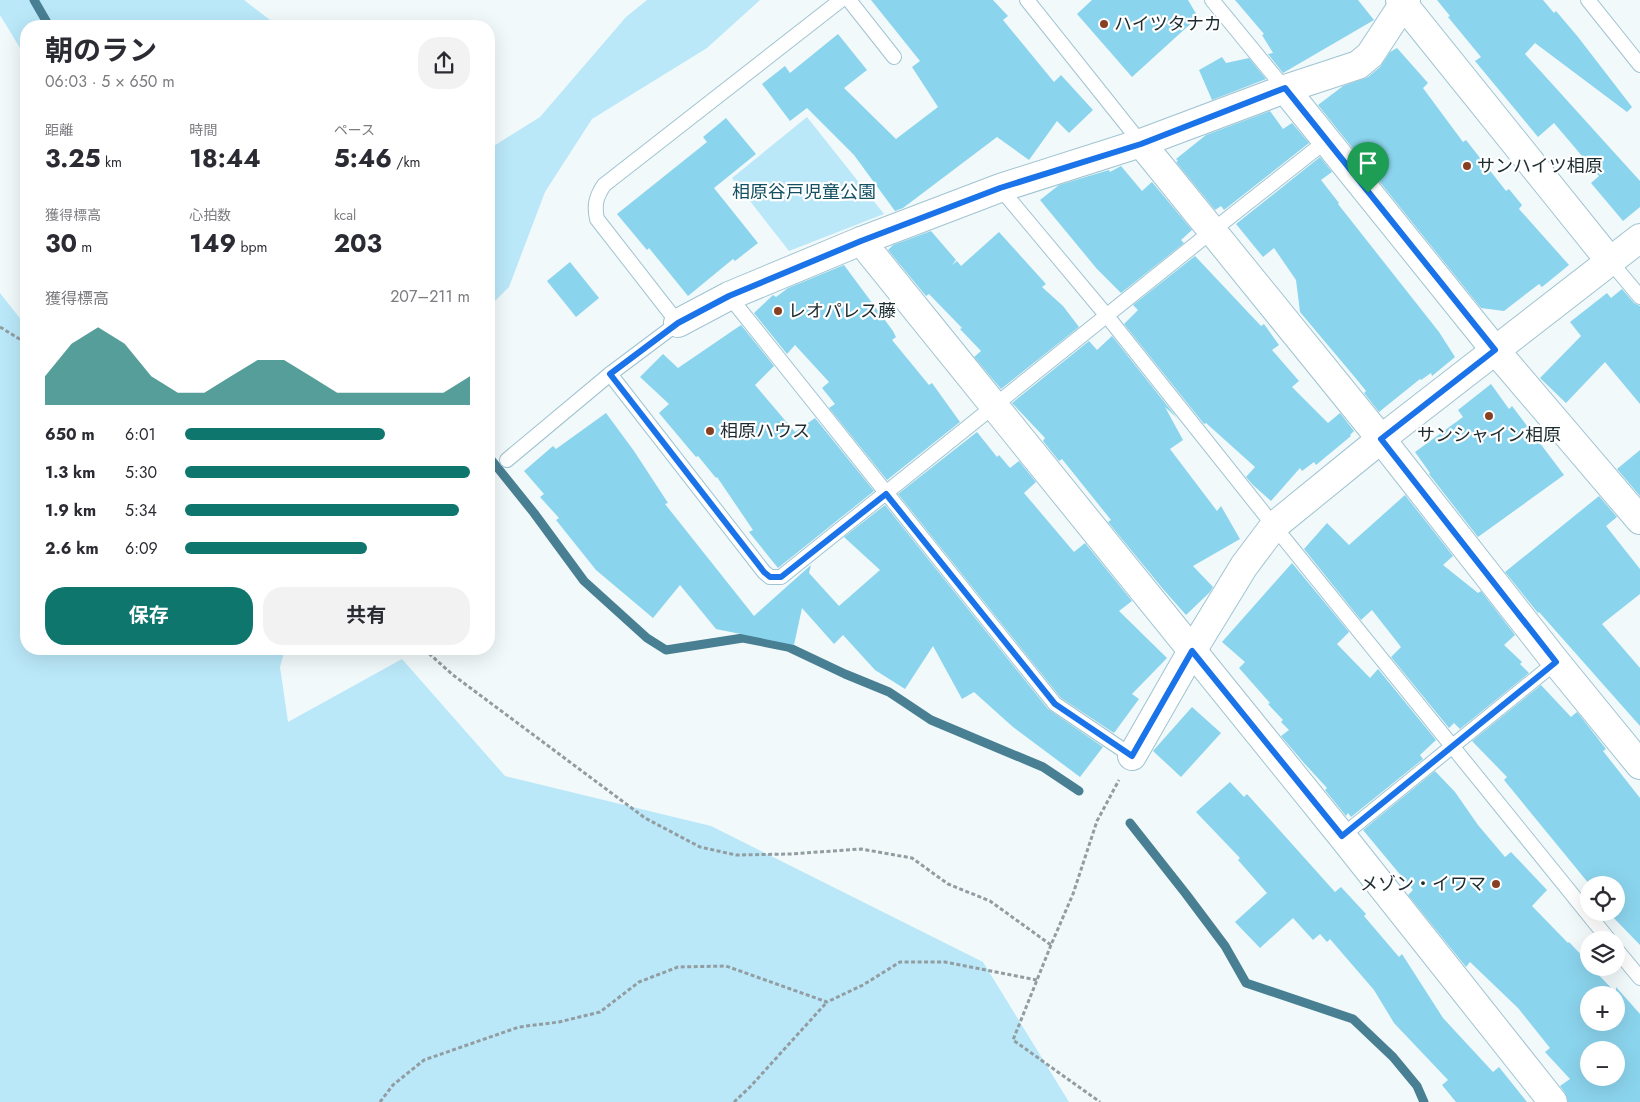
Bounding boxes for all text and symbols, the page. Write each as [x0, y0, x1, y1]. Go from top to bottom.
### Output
place label: ハイツタナカ [1114, 11, 1222, 37]
marker: ハイツタナカ [1098, 18, 1110, 30]
text: 朝のラン [45, 30, 157, 71]
button: share [418, 37, 470, 89]
text: 06:03 · 5 × 650 m [45, 70, 175, 93]
text: 距離 [45, 120, 73, 140]
text: 時間 [189, 120, 217, 140]
text: ペース [334, 120, 375, 140]
text: 3.25 [45, 140, 101, 176]
text: 18:44 [189, 140, 261, 176]
text: 5:46 [334, 140, 392, 176]
pin [1347, 142, 1389, 193]
icon: arrive [1354, 149, 1382, 177]
text: km [101, 152, 122, 172]
text: /km [392, 152, 421, 172]
place label: サンハイツ相原 [1477, 153, 1603, 179]
marker: サンハイツ相原 [1461, 160, 1473, 172]
park label: 相原谷戸児童公園 [732, 179, 876, 205]
text: 獲得標高 [45, 205, 101, 225]
text: 心拍数 [189, 205, 231, 225]
text: kcal [334, 205, 356, 225]
text: 30 [45, 225, 77, 261]
text: 149 [189, 225, 236, 261]
text: 203 [334, 225, 382, 261]
text: m [77, 237, 92, 257]
text: bpm [236, 237, 267, 257]
text: 207–211 m [390, 285, 470, 308]
text: 獲得標高 [45, 287, 109, 310]
place label: レオパレス藤 [788, 298, 896, 324]
marker: レオパレス藤 [772, 305, 784, 317]
marker: サンシャイン相原 [1483, 410, 1495, 422]
place label: 相原ハウス [720, 418, 810, 444]
place label: サンシャイン相原 [1417, 422, 1561, 448]
text: 650 m [45, 423, 95, 446]
text: 6:01 [125, 423, 156, 446]
marker: 相原ハウス [704, 425, 716, 437]
text: 1.3 km [45, 461, 95, 484]
text: 5:30 [125, 461, 157, 484]
text: 1.9 km [45, 499, 96, 522]
text: 5:34 [125, 499, 157, 522]
text: 2.6 km [45, 537, 99, 560]
text: 6:09 [125, 537, 158, 560]
button: 保存 [45, 587, 253, 645]
button: 共有 [263, 587, 470, 645]
place label: メゾン・イワマ [1360, 871, 1486, 897]
map controls [1580, 876, 1625, 1086]
button: locate [1580, 876, 1625, 921]
marker: メゾン・イワマ [1490, 878, 1502, 890]
button: layers [1580, 931, 1625, 976]
button: + [1580, 986, 1625, 1031]
button: − [1580, 1041, 1625, 1086]

